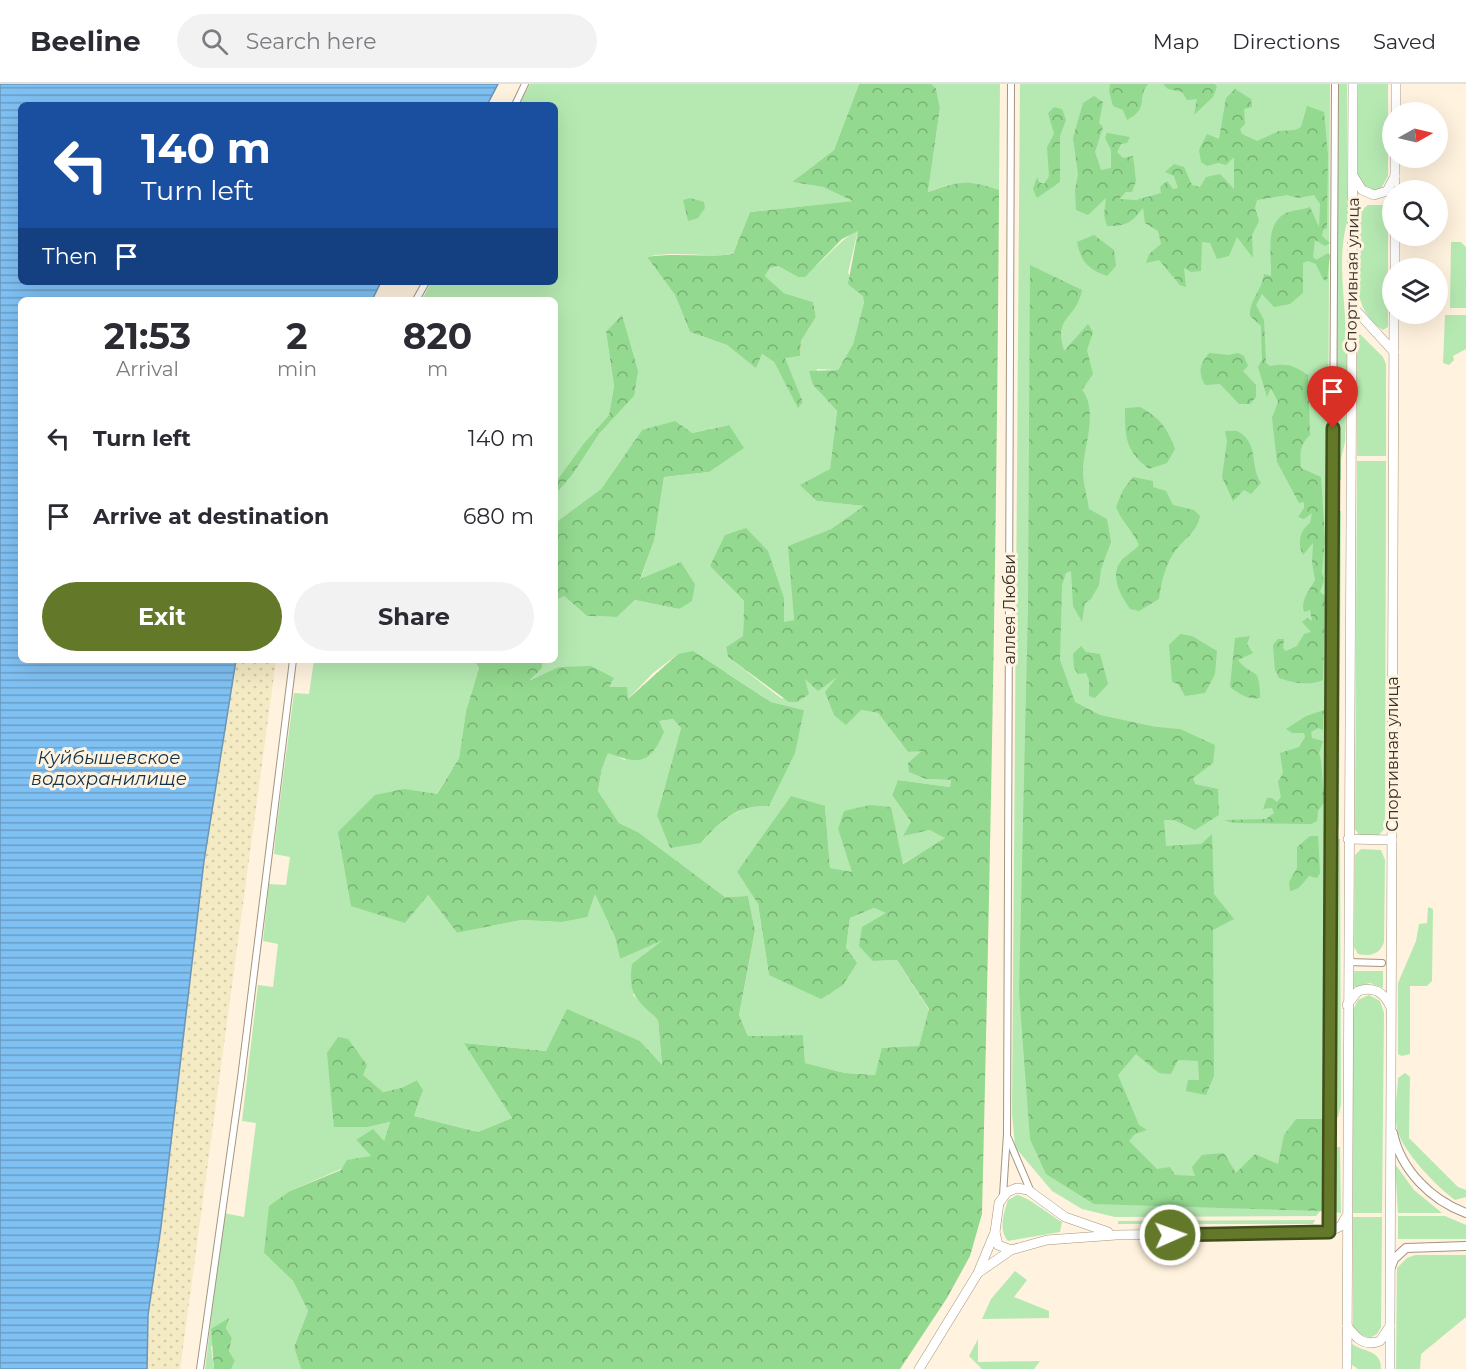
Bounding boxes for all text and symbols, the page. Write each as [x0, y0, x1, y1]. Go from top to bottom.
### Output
search box [177, 14, 597, 68]
text: Beeline [30, 24, 141, 58]
icon: search [198, 25, 231, 58]
text: Search here [246, 28, 377, 55]
text: Map [1153, 29, 1199, 54]
text: Directions [1232, 29, 1340, 54]
text: Saved [1373, 29, 1436, 54]
north arrow [1382, 102, 1448, 168]
map controls [1382, 102, 1448, 324]
text: 140 m [141, 122, 271, 174]
icon: left [42, 126, 120, 204]
text: Turn left [141, 174, 254, 207]
button: search [1382, 180, 1448, 246]
street label: Спортивная улица [1341, 197, 1363, 353]
icon: arrive [110, 240, 143, 273]
text: Then [42, 243, 98, 270]
button: layers [1382, 258, 1448, 324]
text: 21:53 [104, 314, 191, 358]
text: 2 [286, 314, 308, 358]
text: 820 [403, 314, 472, 358]
text: Arrival [116, 357, 179, 381]
text: min [277, 357, 317, 381]
text: m [427, 357, 448, 381]
pin [1307, 366, 1358, 428]
icon: arrive [1316, 375, 1349, 408]
icon: left [42, 422, 75, 455]
text: Turn left [93, 425, 191, 452]
text: 140 m [468, 425, 534, 452]
icon: arrive [42, 500, 75, 533]
text: Arrive at destination [93, 503, 329, 530]
text: 680 m [463, 503, 534, 530]
street label: аллея Любви [1000, 554, 1019, 664]
button: Exit [42, 582, 282, 651]
button: Share [294, 582, 534, 651]
street label: Спортивная улица [1383, 676, 1402, 832]
water label: Куйбышевское водохранилище [31, 747, 187, 790]
position arrow [1138, 1203, 1202, 1267]

